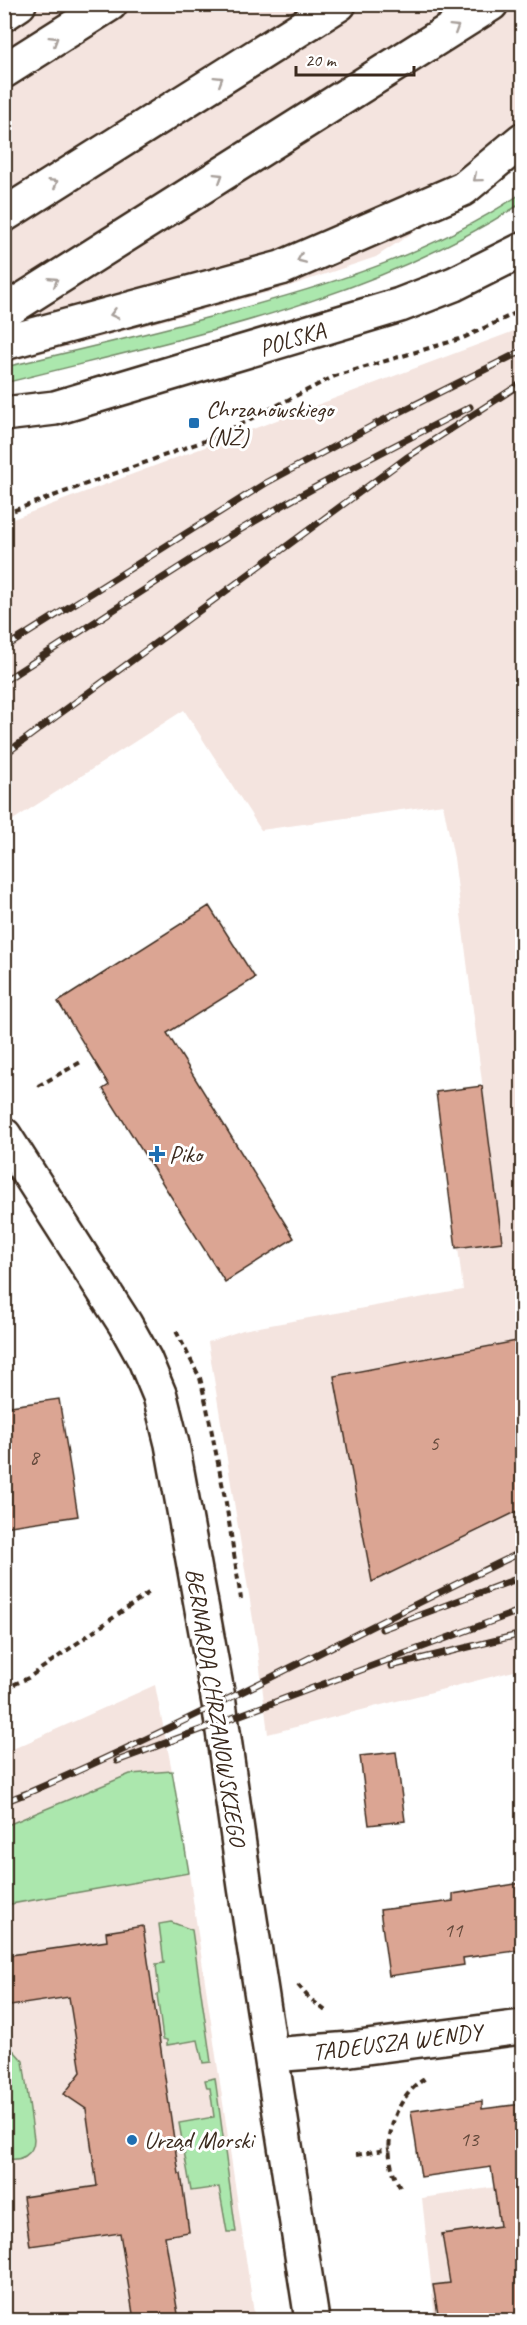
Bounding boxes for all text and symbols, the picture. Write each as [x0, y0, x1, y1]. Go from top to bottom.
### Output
one-way arrow [448, 24, 459, 35]
one-way arrow [48, 35, 58, 47]
scale bar [296, 39, 414, 77]
text: 20 m [305, 49, 338, 71]
one-way arrow [213, 75, 223, 87]
one-way arrow [473, 170, 484, 181]
one-way arrow [213, 172, 223, 184]
one-way arrow [48, 179, 58, 191]
one-way arrow [297, 252, 308, 264]
one-way arrow [47, 277, 58, 288]
one-way arrow [109, 306, 119, 319]
street label: POLSKA [255, 315, 330, 363]
place label: Chrzanowskiego (NŻ) [206, 394, 336, 452]
marker: Chrzanowskiego (NŻ) [187, 416, 201, 430]
place label: Piko [169, 1139, 205, 1169]
marker: Piko [150, 1147, 164, 1161]
house number: 5 [429, 1430, 440, 1456]
house number: 8 [29, 1444, 41, 1470]
street label: BERNARDA CHRZANOWSKIEGO [179, 1566, 253, 1850]
house number: 11 [444, 1917, 464, 1943]
street label: TADEUSZA WENDY [311, 2016, 487, 2067]
place label: Urząd Morski [144, 2125, 256, 2155]
house number: 13 [460, 2126, 480, 2152]
marker: Urząd Morski [125, 2133, 139, 2147]

